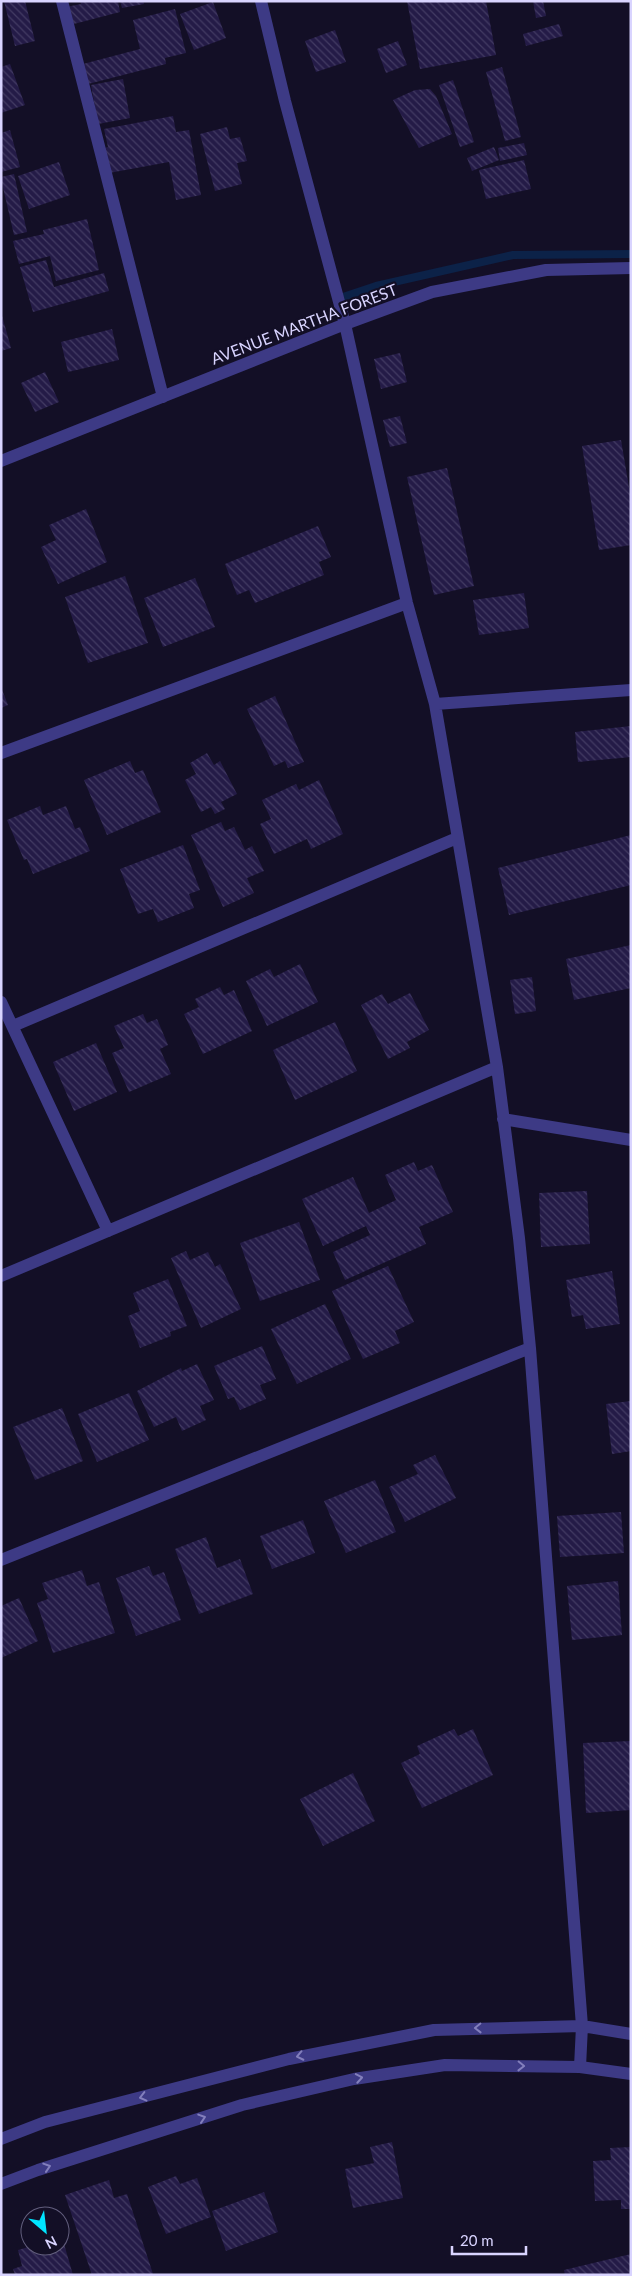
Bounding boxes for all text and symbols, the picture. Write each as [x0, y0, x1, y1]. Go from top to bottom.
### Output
street label: AVENUE MARTHA FOREST [208, 279, 400, 368]
one-way arrow [473, 2023, 481, 2034]
one-way arrow [296, 2050, 305, 2061]
one-way arrow [517, 2061, 525, 2071]
one-way arrow [355, 2074, 364, 2084]
one-way arrow [139, 2091, 147, 2102]
one-way arrow [197, 2113, 205, 2123]
one-way arrow [42, 2163, 51, 2173]
north arrow [20, 2206, 70, 2256]
scale bar [452, 2224, 526, 2256]
text: 20 m [460, 2231, 494, 2249]
text: N [43, 2233, 60, 2253]

